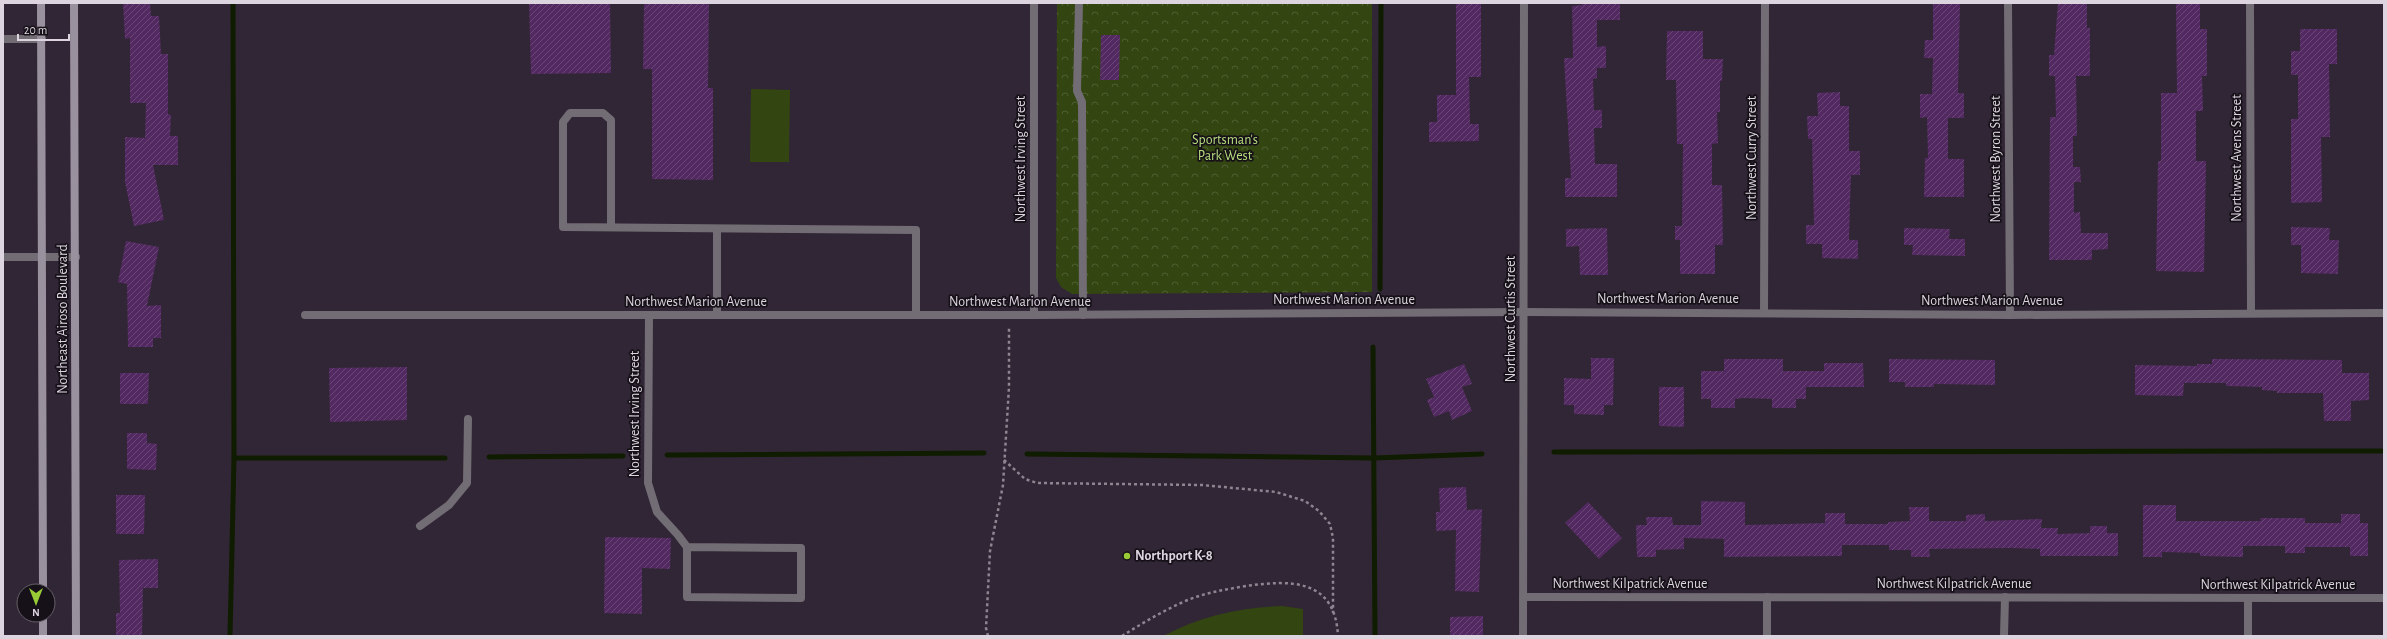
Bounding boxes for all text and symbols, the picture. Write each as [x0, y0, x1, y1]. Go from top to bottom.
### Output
scale bar [18, 16, 69, 42]
text: 20 m [24, 24, 47, 36]
street label: Northwest Avens Street [2230, 94, 2244, 222]
street label: Northwest Irving Street [1014, 95, 1028, 222]
street label: Northwest Curry Street [1745, 95, 1759, 220]
street label: Northwest Byron Street [1989, 95, 2003, 222]
park label: Sportsman's Park West [1192, 133, 1258, 163]
street label: Northeast Airoso Boulevard [56, 244, 70, 394]
street label: Northwest Curtis Street [1504, 255, 1518, 382]
street label: Northwest Marion Avenue [1597, 292, 1739, 306]
street label: Northwest Marion Avenue [1273, 293, 1415, 307]
street label: Northwest Marion Avenue [1921, 294, 2063, 308]
street label: Northwest Marion Avenue [625, 295, 767, 309]
street label: Northwest Marion Avenue [949, 295, 1091, 309]
street label: Northwest Irving Street [628, 350, 642, 477]
place label: Northport K-8 [1135, 549, 1213, 563]
marker: Northport K-8 [1122, 551, 1132, 561]
street label: Northwest Kilpatrick Avenue [1552, 577, 1708, 591]
street label: Northwest Kilpatrick Avenue [1876, 577, 2032, 591]
street label: Northwest Kilpatrick Avenue [2200, 578, 2356, 592]
north arrow [16, 583, 56, 623]
text: N [32, 607, 40, 618]

